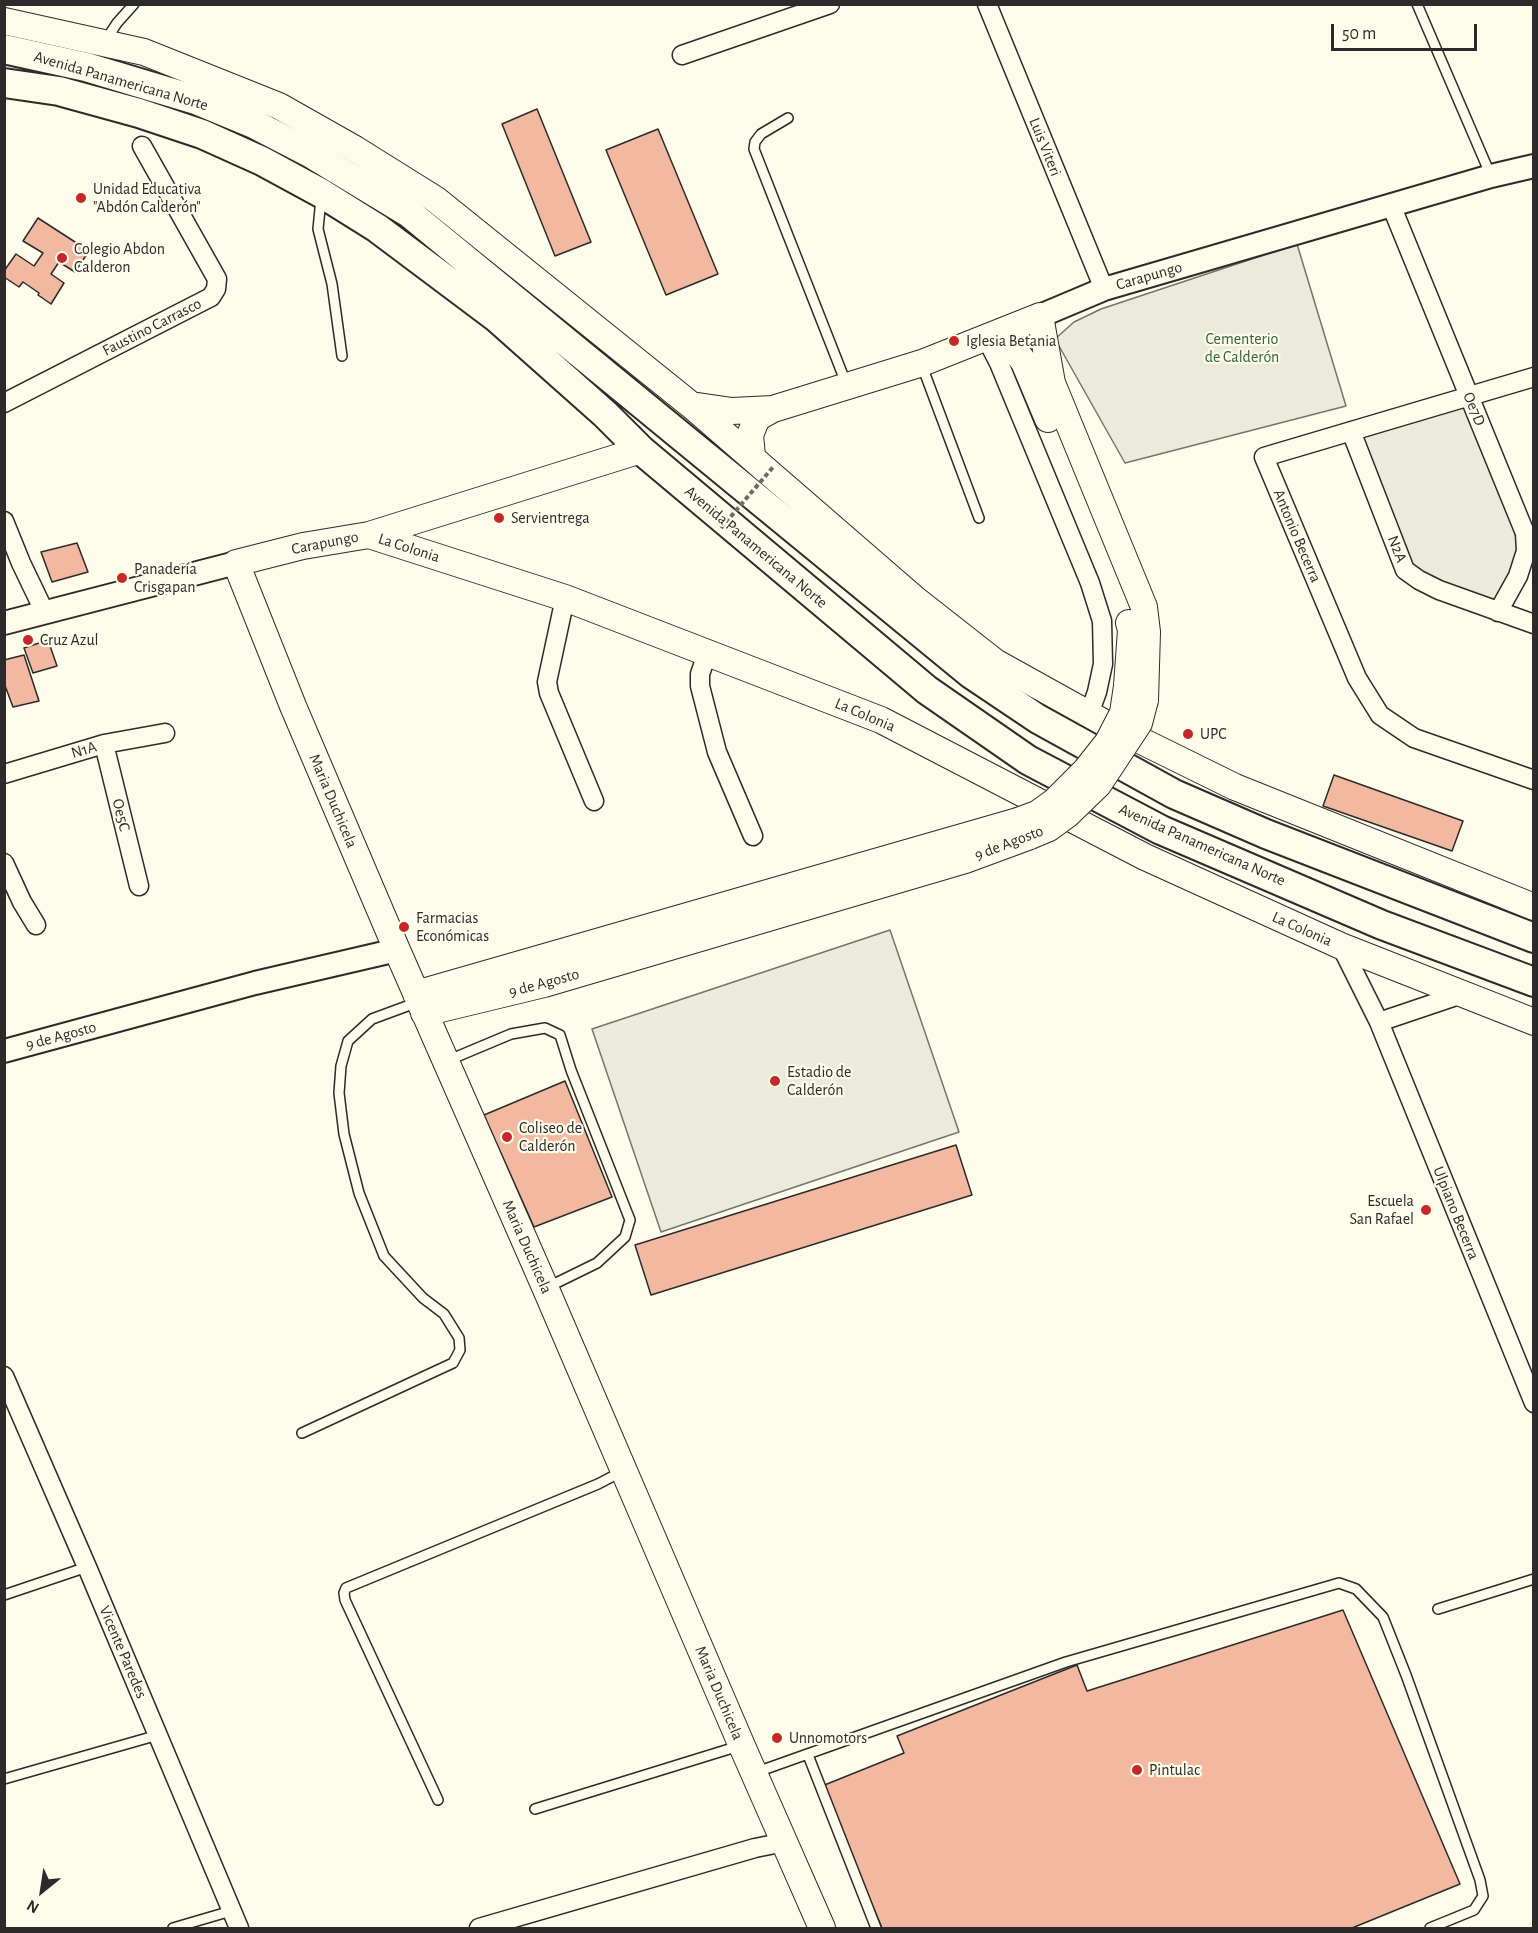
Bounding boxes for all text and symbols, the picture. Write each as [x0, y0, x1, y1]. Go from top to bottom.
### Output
scale bar [1334, 12, 1480, 50]
text: 50 m [1342, 25, 1376, 43]
street label: Avenida Panamericana Norte [32, 47, 210, 115]
street label: Luis Viteri [1025, 115, 1065, 179]
place label: Unidad Educativa "Abdón Calderón" [93, 179, 201, 217]
marker: Unidad Educativa "Abdón Calderón" [74, 191, 88, 205]
place label: Colegio Abdon Calderon [74, 239, 165, 277]
marker: Colegio Abdon Calderon [55, 251, 69, 265]
street label: Carapungo [1114, 257, 1184, 295]
street label: Faustino Carrasco [99, 294, 205, 360]
park label: Cementerio de Calderón [1205, 329, 1279, 367]
place label: Iglesia Betania [966, 331, 1056, 351]
marker: Iglesia Betania [947, 334, 961, 348]
street label: Oe7D [1459, 389, 1489, 429]
street label: Avenida Panamericana Norte [681, 482, 831, 612]
street label: Antonio Becerra [1269, 486, 1325, 586]
place label: Servientrega [511, 508, 590, 528]
marker: Servientrega [492, 511, 506, 525]
street label: Carapungo [290, 527, 360, 559]
street label: La Colonia [376, 529, 442, 567]
street label: N2A [1383, 533, 1411, 565]
place label: Panadería Crisgapan [134, 559, 197, 597]
marker: Panadería Crisgapan [115, 571, 129, 585]
place label: Cruz Azul [40, 630, 99, 650]
marker: Cruz Azul [21, 633, 35, 647]
street label: La Colonia [832, 694, 898, 736]
place label: UPC [1200, 724, 1227, 744]
marker: UPC [1181, 727, 1195, 741]
street label: N1A [69, 737, 99, 763]
street label: Maria Duchicela [305, 751, 361, 851]
street label: Oe5C [108, 797, 134, 833]
street label: Avenida Panamericana Norte [1116, 800, 1288, 890]
street label: 9 de Agosto [972, 821, 1046, 865]
street label: La Colonia [1269, 907, 1335, 951]
place label: Farmacias Económicas [416, 908, 489, 946]
marker: Farmacias Económicas [397, 920, 411, 934]
street label: 9 de Agosto [507, 964, 581, 1002]
street label: 9 de Agosto [24, 1017, 98, 1055]
place label: Estadio de Calderón [787, 1062, 851, 1100]
marker: Estadio de Calderón [768, 1074, 782, 1088]
place label: Coliseo de Calderón [519, 1118, 582, 1156]
marker: Coliseo de Calderón [500, 1130, 514, 1144]
street label: Ulpiano Becerra [1429, 1164, 1483, 1262]
place label: Escuela San Rafael [1349, 1191, 1414, 1229]
street label: Maria Duchicela [498, 1197, 556, 1297]
marker: Escuela San Rafael [1419, 1203, 1433, 1217]
street label: Vicente Paredes [95, 1603, 151, 1701]
street label: Maria Duchicela [691, 1643, 747, 1743]
place label: Unnomotors [789, 1728, 867, 1748]
marker: Unnomotors [770, 1731, 784, 1745]
place label: Pintulac [1149, 1760, 1200, 1780]
marker: Pintulac [1130, 1763, 1144, 1777]
north arrow [12, 1861, 72, 1921]
text: N [24, 1897, 42, 1916]

